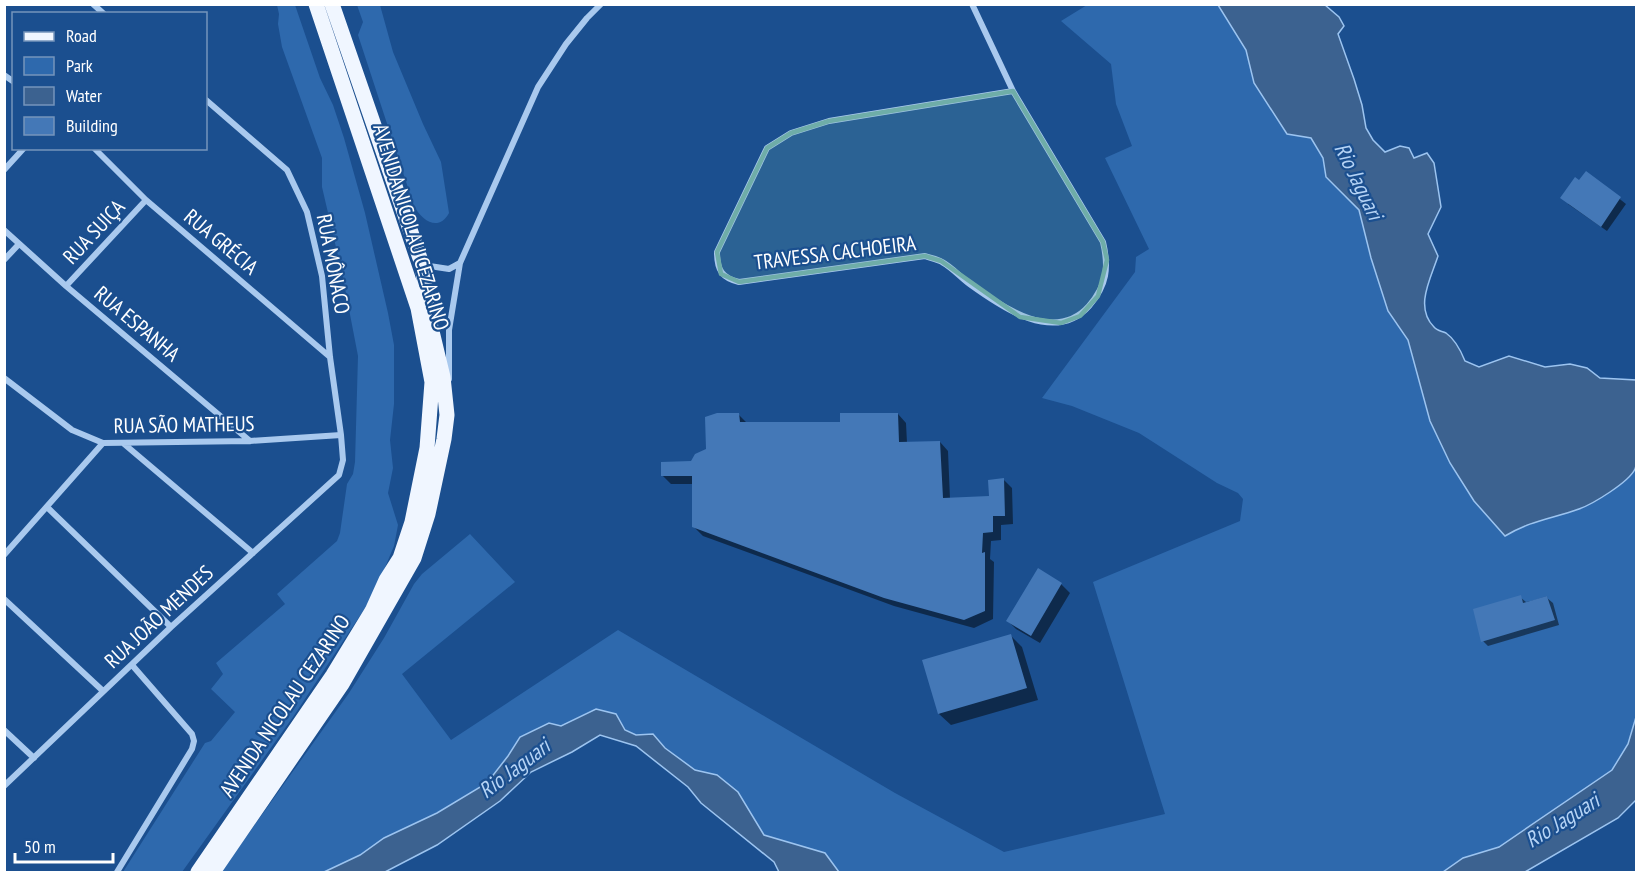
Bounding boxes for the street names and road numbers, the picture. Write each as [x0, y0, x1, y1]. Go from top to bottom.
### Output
street label: AVENIDA NICOLAU CEZARINO [367, 120, 456, 333]
street label: RUA SUIÇA [57, 194, 130, 270]
street label: RUA GRÉCIA [179, 203, 264, 280]
street label: RUA MÔNACO [311, 212, 356, 316]
street label: TRAVESSA CACHOEIRA [752, 229, 918, 276]
street label: RUA ESPANHA [89, 280, 186, 367]
street label: RUA SÃO MATHEUS [113, 410, 255, 439]
street label: RUA JOÃO MENDES [99, 559, 219, 674]
street label: AVENIDA NICOLAU CEZARINO [213, 609, 356, 802]

